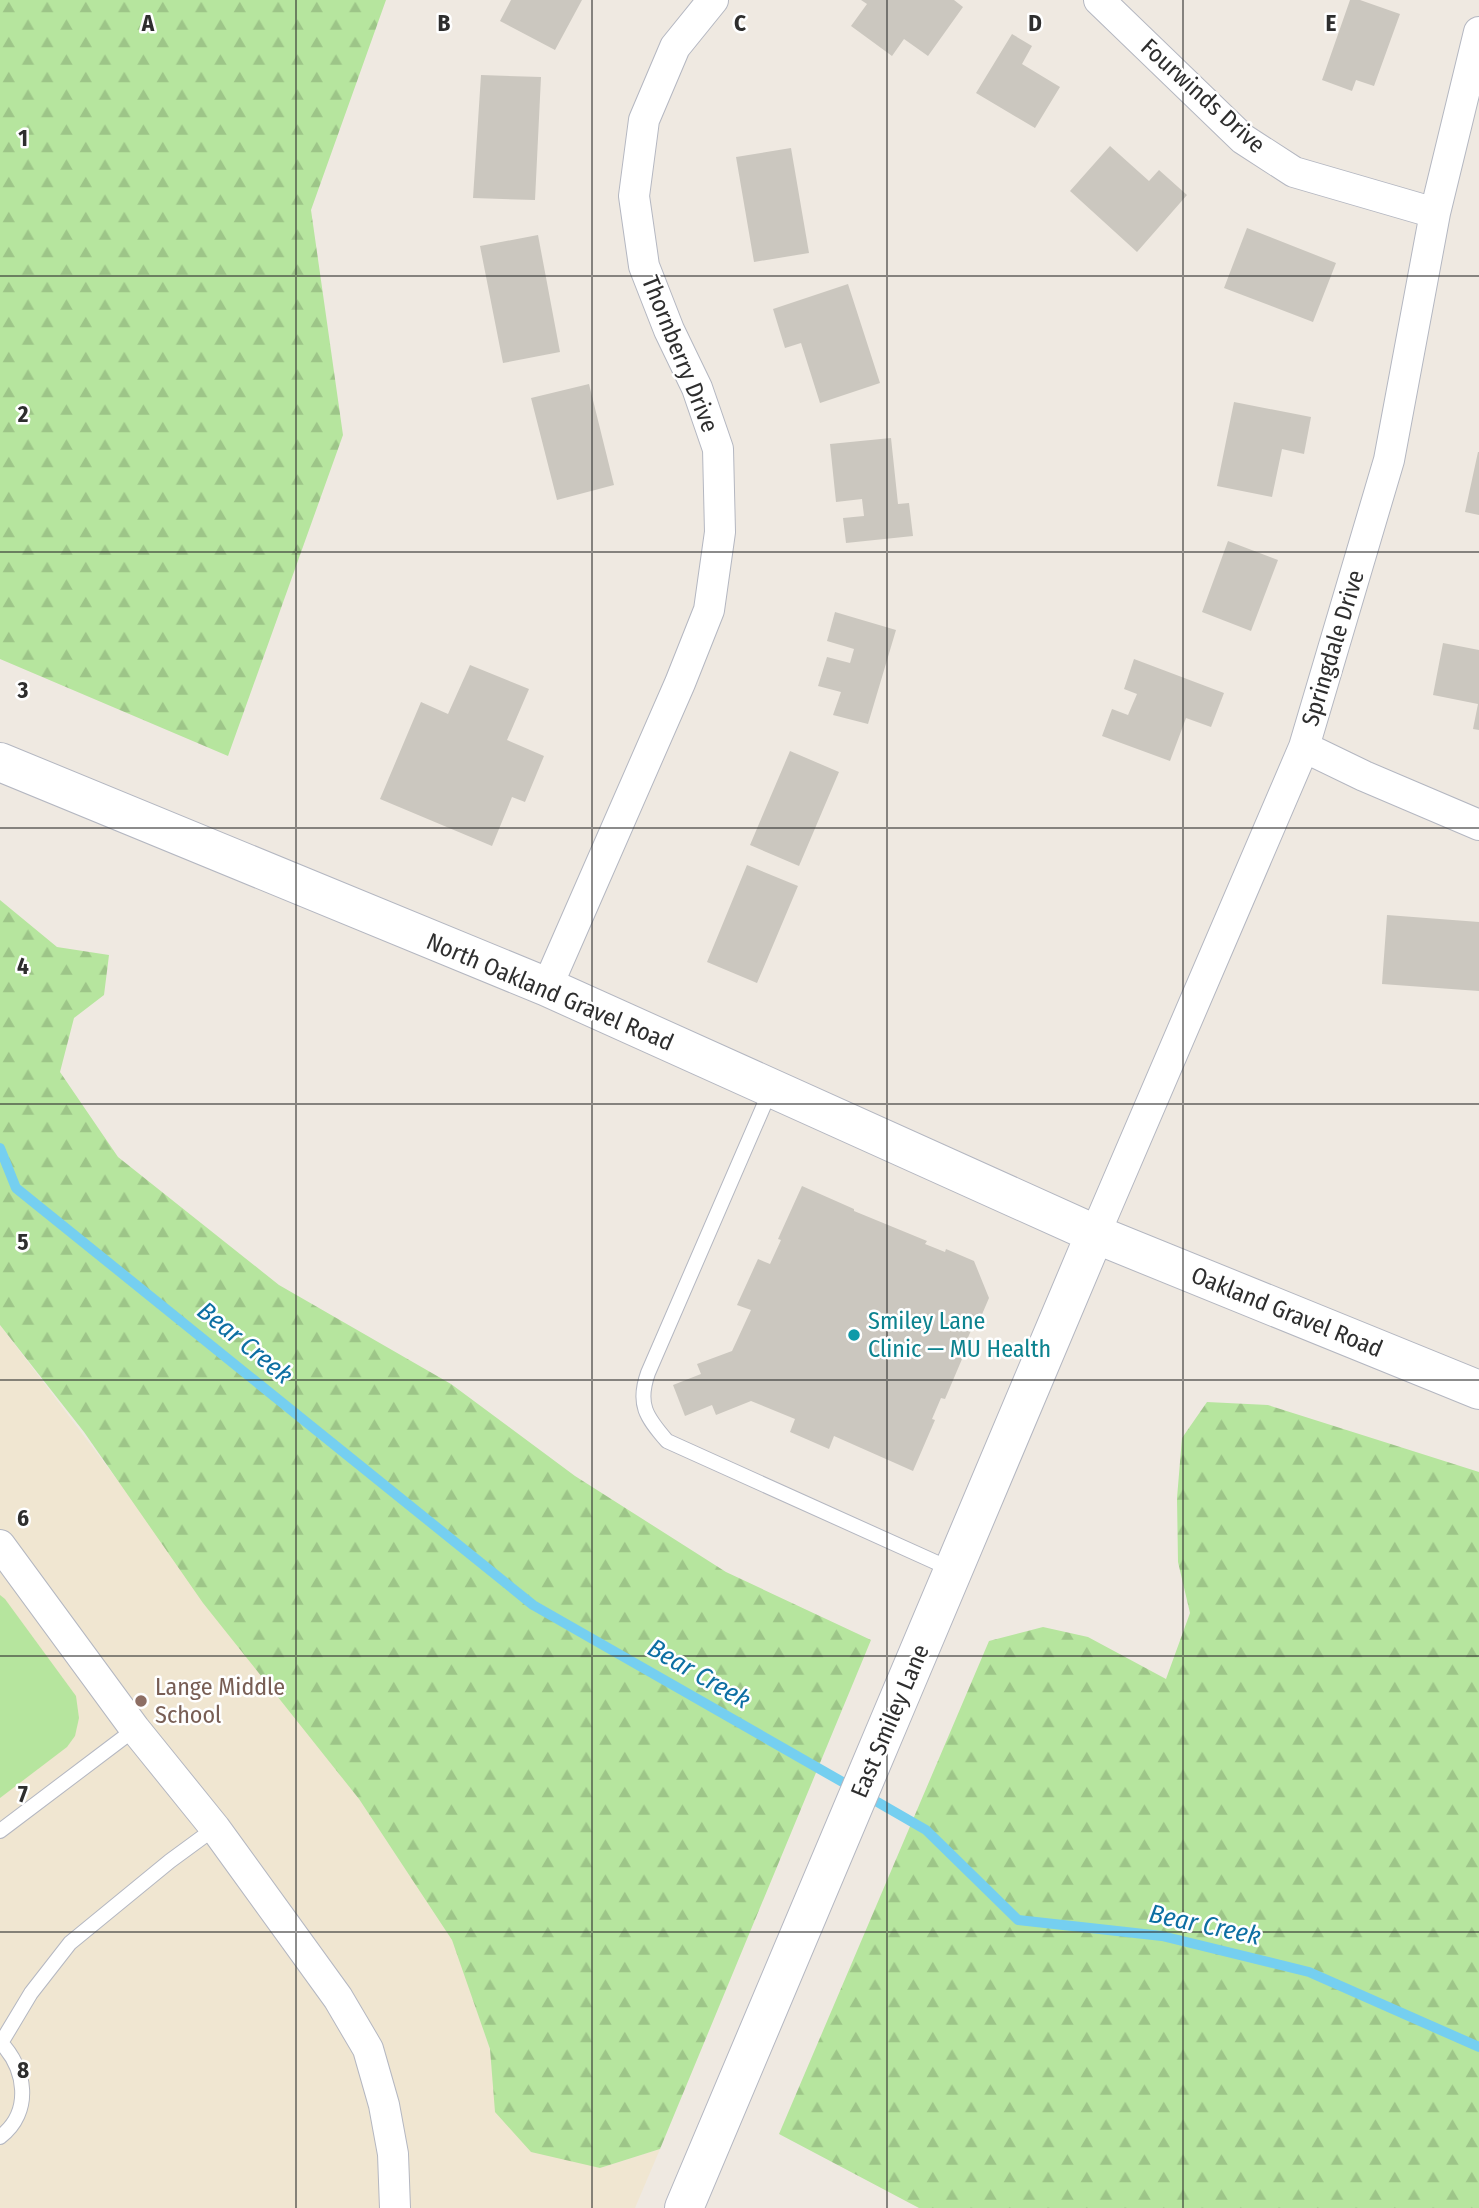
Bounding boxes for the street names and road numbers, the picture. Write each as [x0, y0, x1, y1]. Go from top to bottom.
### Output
street label: Fourwinds Drive [1135, 33, 1271, 159]
street label: Thornberry Drive [636, 272, 724, 436]
street label: Springdale Drive [1296, 567, 1370, 729]
street label: North Oakland Gravel Road [422, 927, 678, 1057]
street label: Oakland Gravel Road [1187, 1261, 1387, 1363]
street label: East Smiley Lane [845, 1640, 935, 1802]

